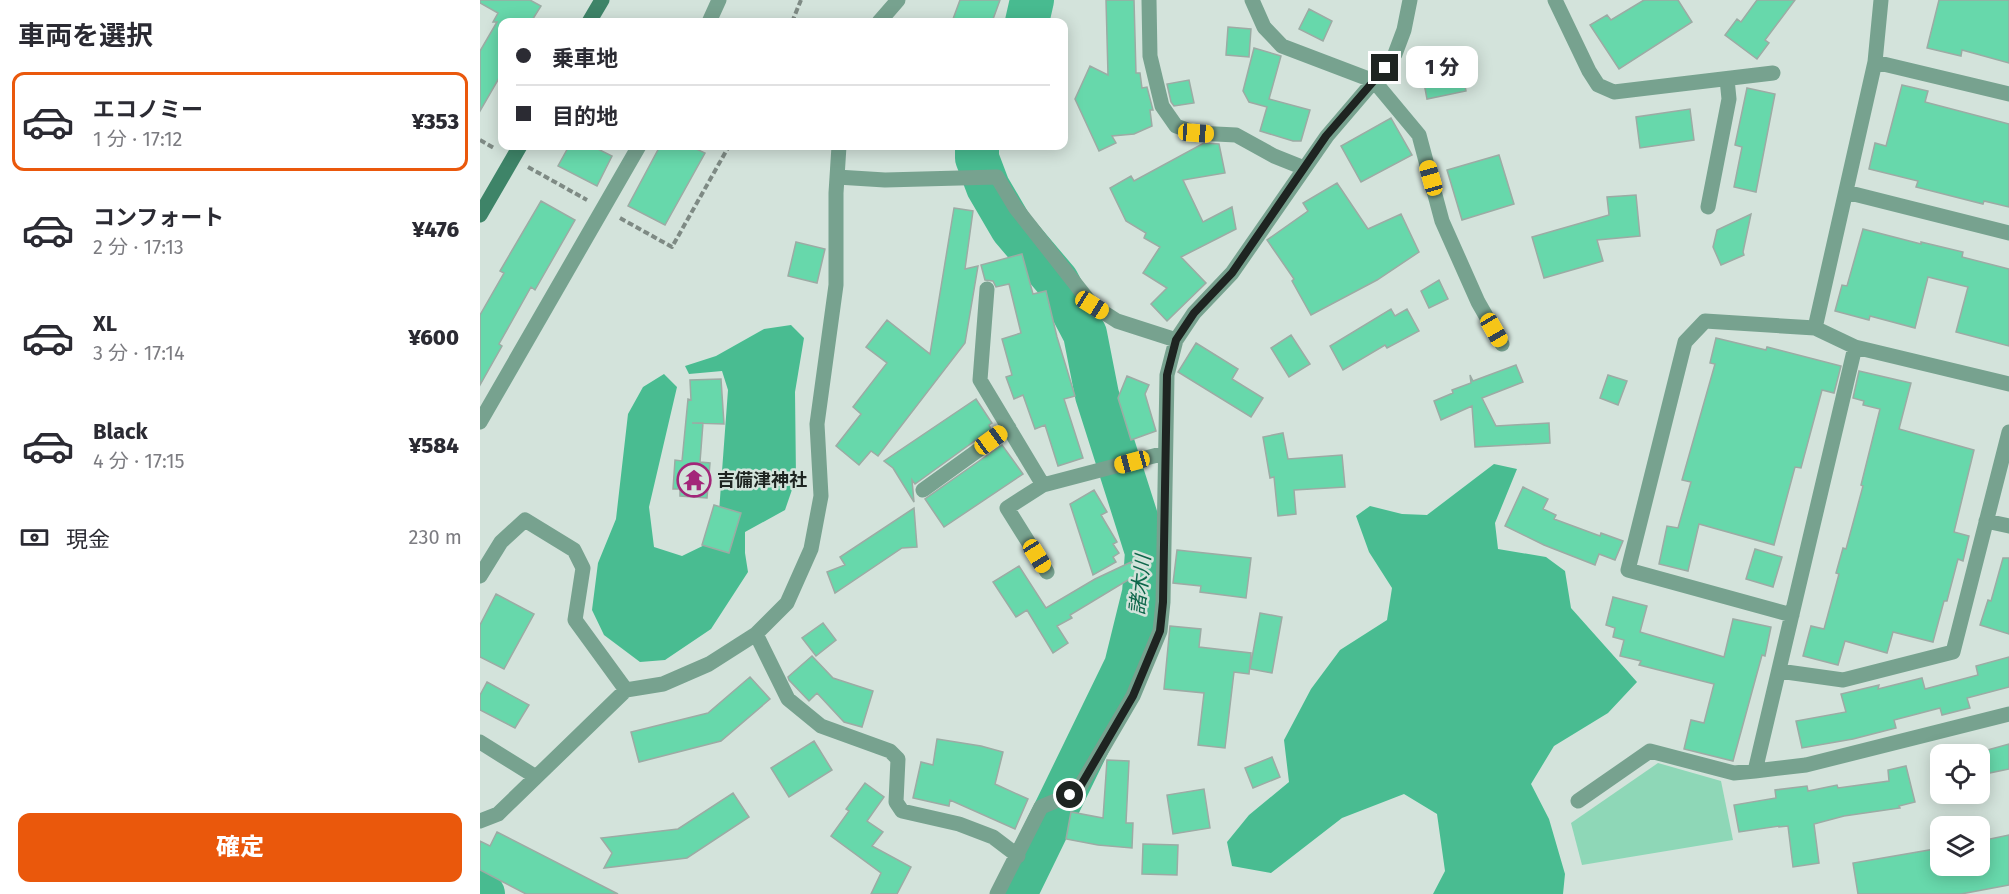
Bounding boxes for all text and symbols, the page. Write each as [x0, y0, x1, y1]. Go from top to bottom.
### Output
text: 車両を選択 [18, 20, 153, 52]
text: 乗車地 [552, 45, 618, 72]
callout: 1 分 [1406, 47, 1478, 89]
route end [1371, 54, 1398, 81]
text: 1 分 [1425, 55, 1459, 79]
icon: car [21, 95, 75, 149]
text: エコノミー [93, 96, 203, 123]
text: 目的地 [552, 103, 618, 130]
text: ¥353 [412, 108, 459, 135]
car [1177, 123, 1215, 143]
text: 1 分 · 17:12 [93, 127, 182, 151]
car [1417, 158, 1445, 198]
icon: car [21, 203, 75, 257]
text: コンフォート [93, 204, 224, 231]
text: ¥476 [412, 216, 459, 243]
text: 2 分 · 17:13 [93, 235, 184, 259]
car [1072, 288, 1112, 322]
text: XL [93, 310, 117, 337]
car [1477, 310, 1511, 350]
icon: car [21, 311, 75, 365]
text: ¥600 [408, 324, 459, 351]
text: 3 分 · 17:14 [93, 341, 185, 365]
text: Black [93, 418, 148, 445]
icon: car [21, 419, 75, 473]
car [971, 422, 1011, 458]
text: ¥584 [409, 432, 459, 459]
text: 4 分 · 17:15 [93, 449, 185, 473]
car [1112, 449, 1152, 475]
temple icon: 吉備津神社 [676, 462, 712, 498]
place label: 吉備津神社 [717, 469, 807, 491]
icon: cash [18, 521, 51, 554]
text: 230 m [409, 525, 462, 549]
text: 現金 [66, 526, 110, 553]
car [1020, 536, 1054, 576]
water label: 諸木川 [1125, 552, 1155, 616]
map controls [1930, 744, 1990, 876]
button: locate [1930, 744, 1990, 804]
route start [1056, 781, 1083, 808]
button: 確定 [18, 813, 462, 882]
button: layers [1930, 816, 1990, 876]

